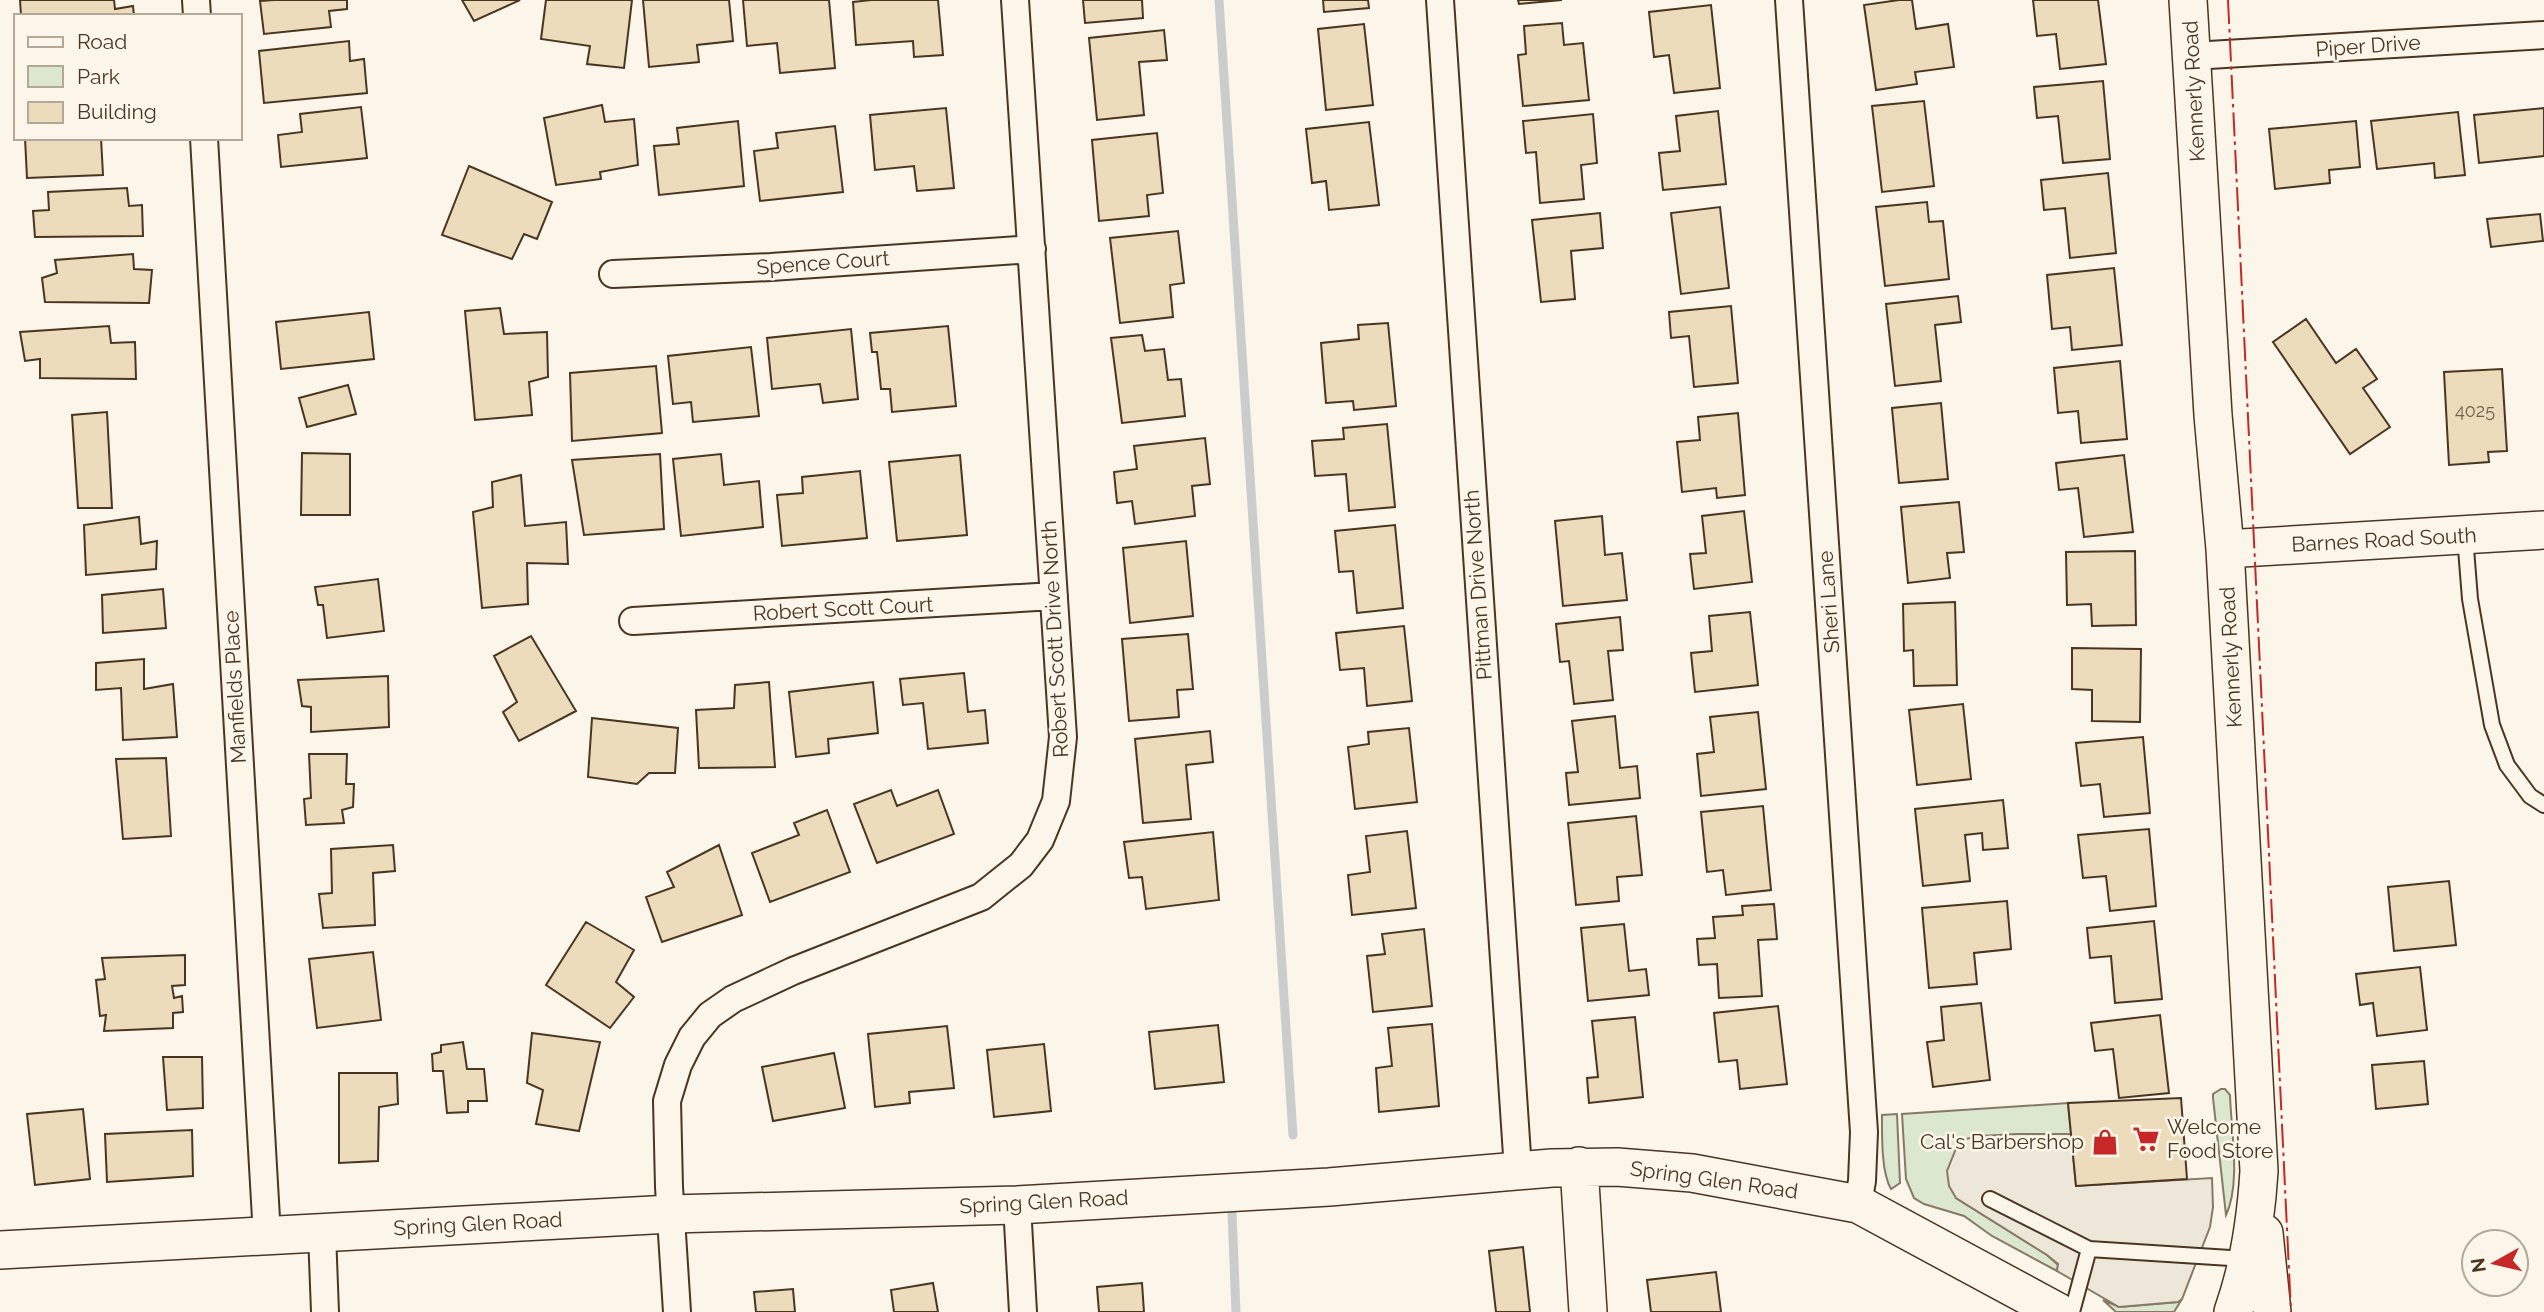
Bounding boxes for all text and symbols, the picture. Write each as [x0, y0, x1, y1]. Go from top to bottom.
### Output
legend [14, 14, 242, 140]
street label: Kennerly Road [2177, 20, 2210, 162]
text: Road [77, 29, 127, 54]
street label: Piper Drive [2315, 29, 2421, 62]
text: Park [77, 64, 120, 89]
text: Building [77, 99, 157, 124]
street label: Spence Court [756, 245, 890, 280]
house number: 4025 [2455, 400, 2495, 421]
street label: Pittman Drive North [1458, 489, 1497, 681]
street label: Robert Scott Drive North [1036, 520, 1073, 758]
street label: Barnes Road South [2291, 522, 2477, 557]
street label: Sheri Lane [1812, 550, 1845, 654]
street label: Kennerly Road [2214, 586, 2247, 728]
street label: Robert Scott Court [752, 591, 934, 626]
street label: Manfields Place [218, 610, 251, 764]
place label: Welcome Food Store [2167, 1114, 2273, 1163]
supermarket icon: Welcome Food Store [2131, 1124, 2161, 1154]
shop icon: Cal's Barbershop [2090, 1127, 2120, 1157]
place label: Cal's Barbershop [1920, 1129, 2084, 1154]
street label: Spring Glen Road [1629, 1155, 1800, 1204]
street label: Spring Glen Road [959, 1185, 1129, 1218]
street label: Spring Glen Road [393, 1207, 563, 1240]
north arrow [2460, 1228, 2530, 1298]
text: N [2466, 1257, 2490, 1274]

